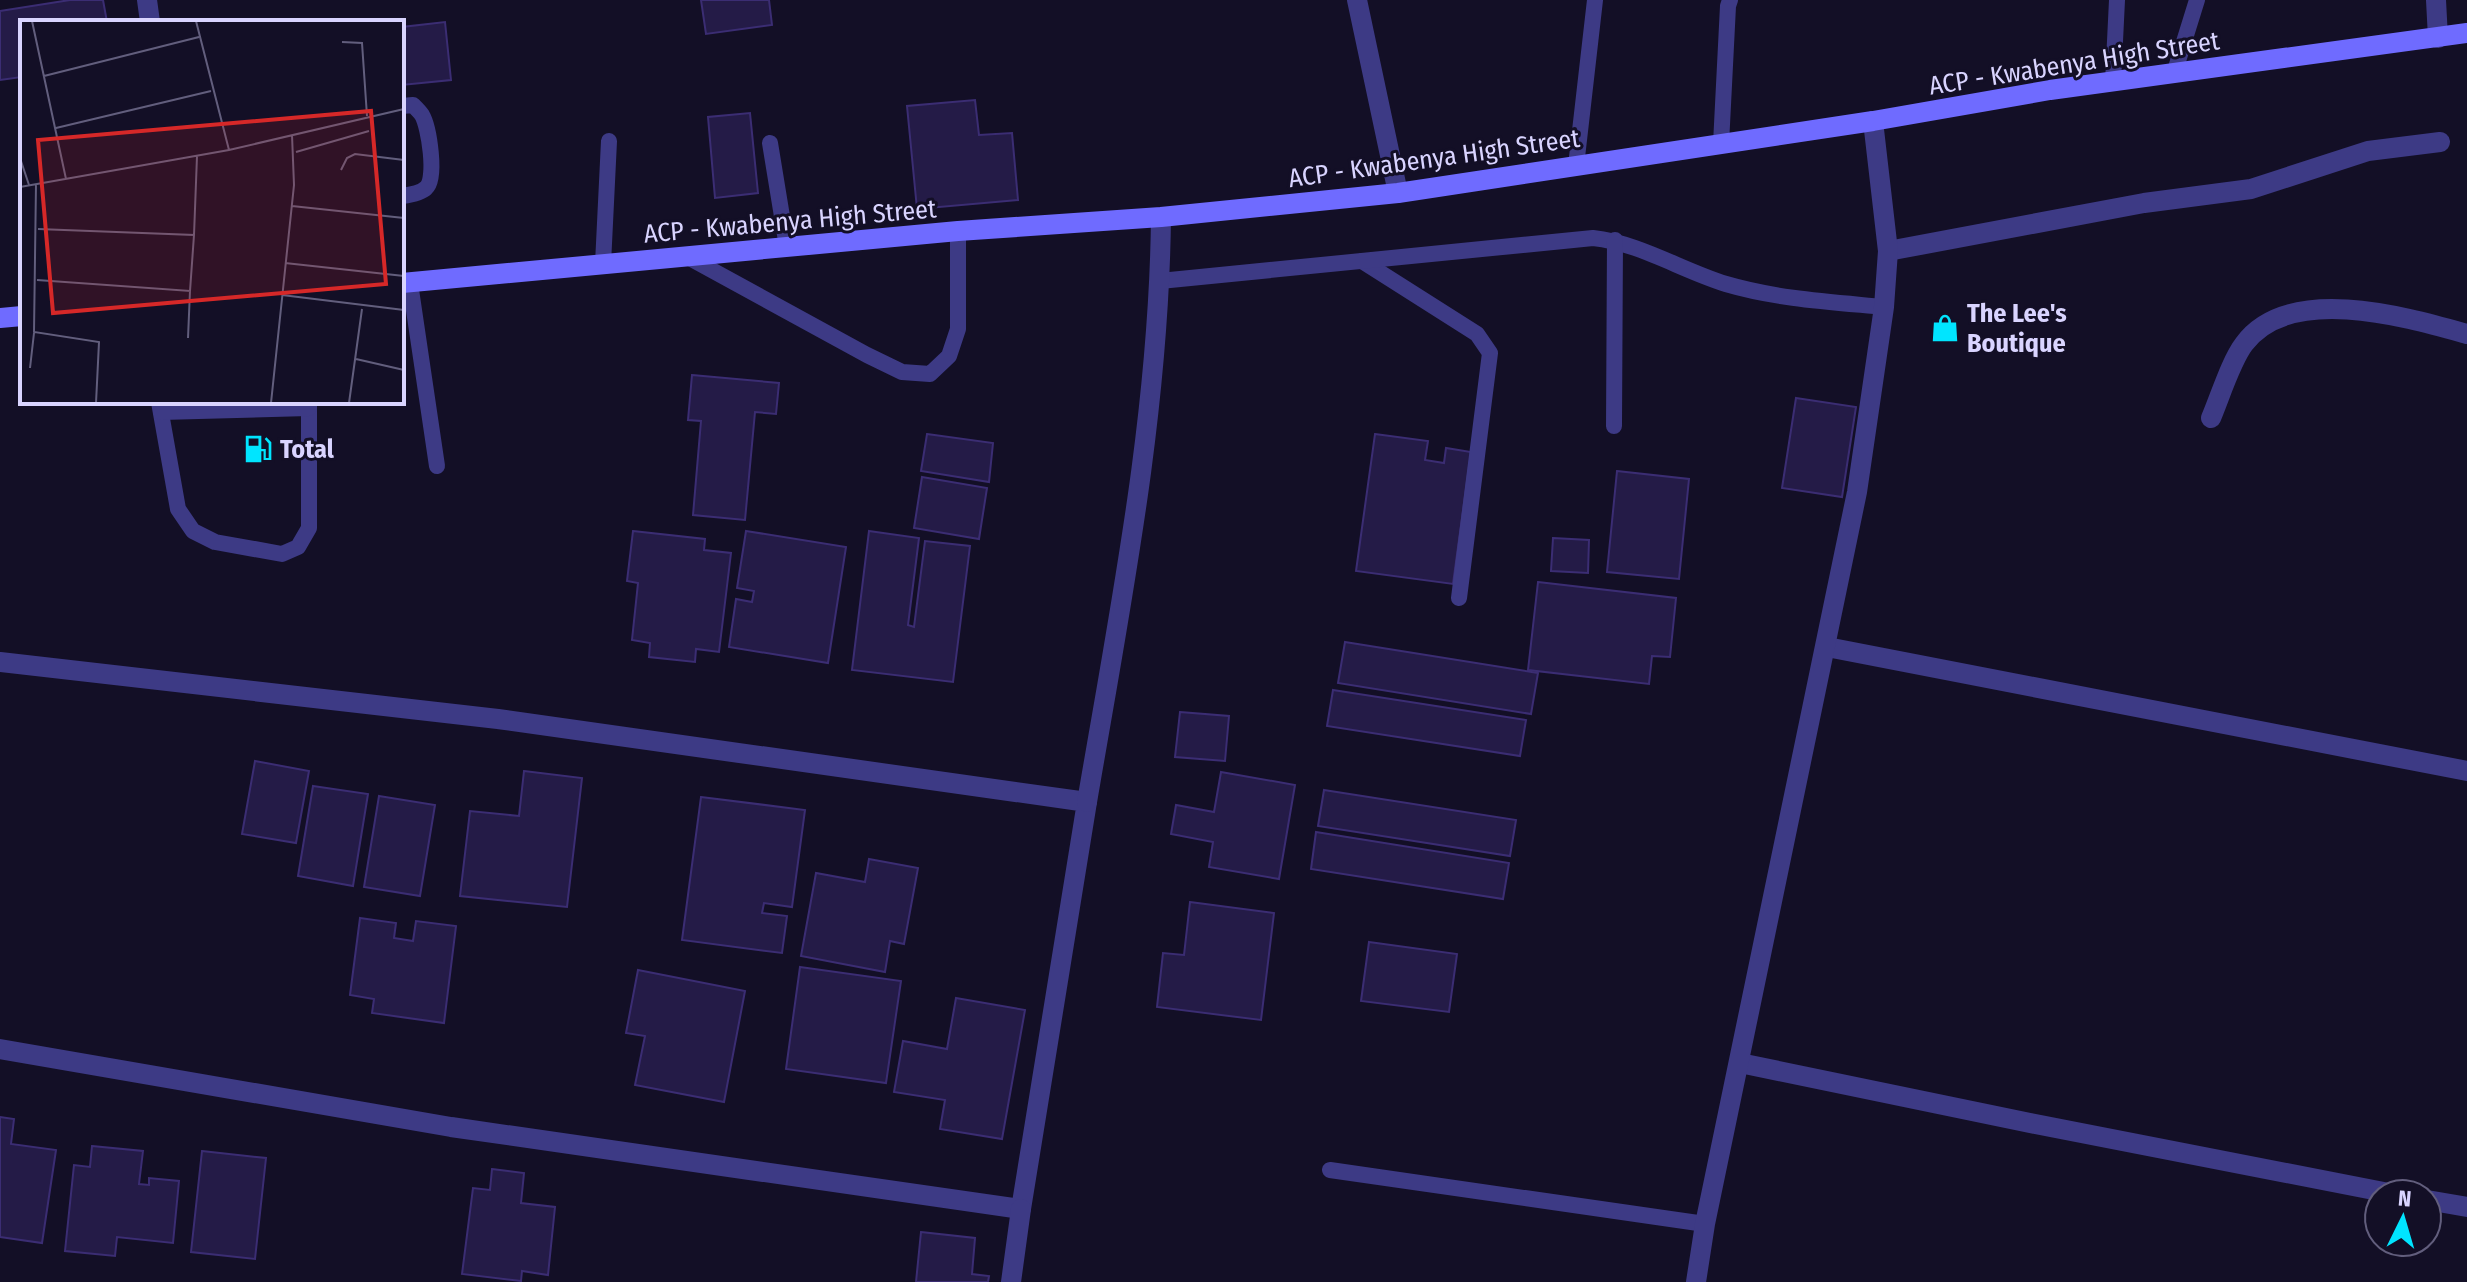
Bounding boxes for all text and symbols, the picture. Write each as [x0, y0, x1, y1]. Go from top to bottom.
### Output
inset map [20, 20, 404, 404]
street label: ACP - Kwabenya High Street [1927, 25, 2222, 102]
street label: ACP - Kwabenya High Street [1287, 123, 1582, 194]
street label: ACP - Kwabenya High Street [642, 193, 938, 250]
place label: The Lee's Boutique [1967, 298, 2067, 359]
shop icon: The Lee's Boutique [1930, 313, 1960, 343]
fuel station icon: Total [243, 434, 273, 464]
place label: Total [280, 434, 335, 465]
north arrow [2363, 1178, 2443, 1258]
text: N [2397, 1185, 2412, 1213]

